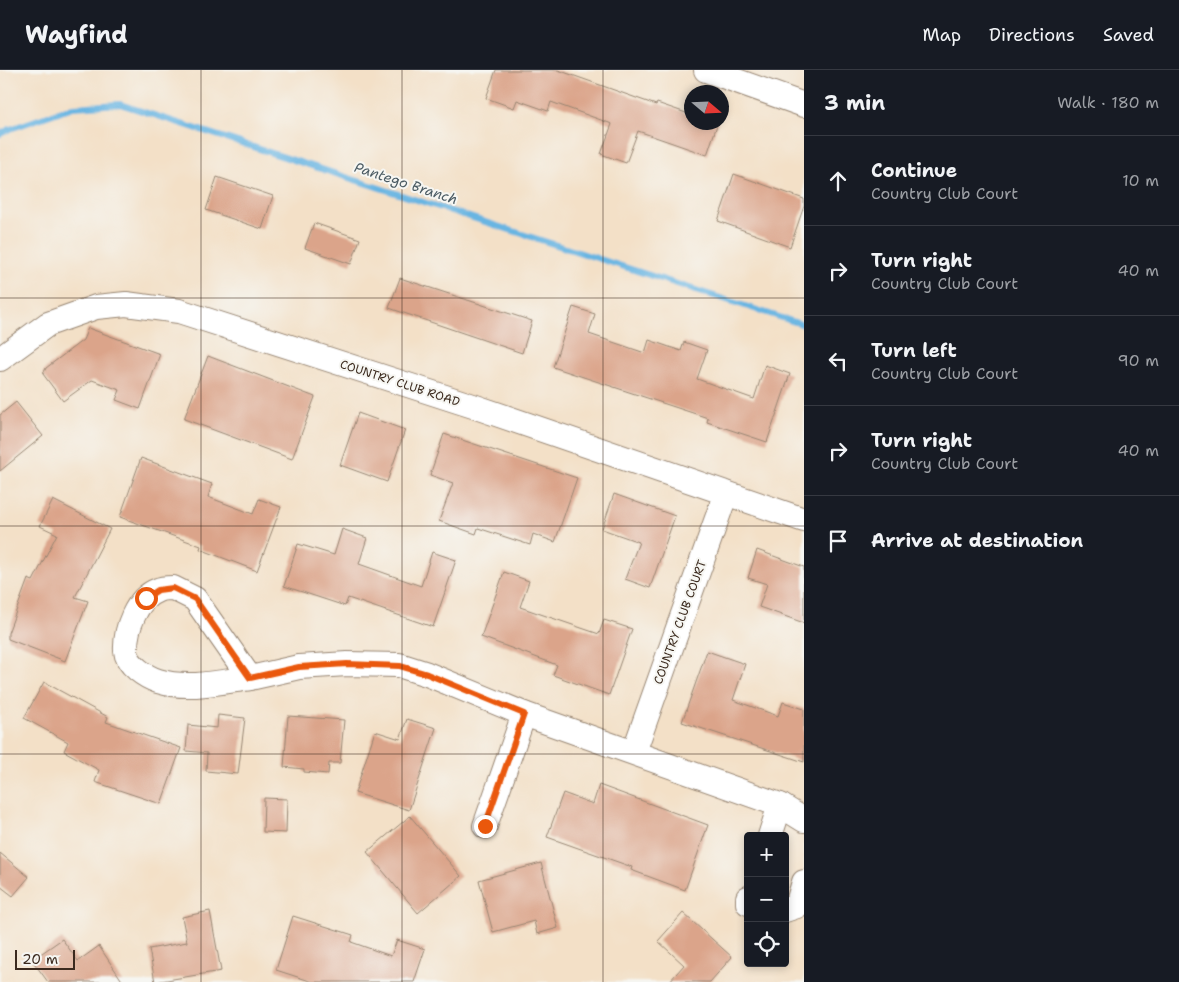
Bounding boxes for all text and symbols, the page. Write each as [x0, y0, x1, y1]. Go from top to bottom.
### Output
text: Wayfind [25, 19, 128, 51]
text: Map [923, 23, 961, 47]
text: Directions [989, 23, 1075, 47]
text: Saved [1103, 23, 1154, 47]
north arrow [684, 85, 729, 130]
text: 3 min [824, 89, 885, 117]
text: Walk · 180 m [1057, 92, 1159, 113]
water label: Pantego Branch [352, 158, 460, 208]
text: Continue [871, 158, 957, 183]
icon: ahead [824, 167, 852, 195]
text: 10 m [1122, 170, 1159, 191]
text: Country Club Court [871, 183, 1018, 204]
text: Turn right [871, 248, 972, 273]
icon: right [824, 257, 852, 285]
text: 40 m [1117, 260, 1159, 281]
text: Country Club Court [871, 273, 1018, 294]
text: Turn left [871, 338, 957, 363]
icon: left [824, 347, 852, 375]
text: 90 m [1118, 350, 1159, 371]
street label: COUNTRY CLUB ROAD [338, 356, 462, 410]
text: Country Club Court [871, 363, 1018, 384]
text: Turn right [871, 428, 972, 453]
icon: right [824, 437, 852, 465]
text: 40 m [1117, 440, 1159, 461]
text: Country Club Court [871, 453, 1018, 474]
icon: arrive [824, 527, 852, 555]
text: Arrive at destination [871, 528, 1083, 553]
street label: COUNTRY CLUB COURT [650, 557, 710, 686]
route start [135, 587, 158, 610]
route end [474, 815, 497, 838]
map controls [744, 832, 789, 967]
button: + [744, 832, 789, 877]
button: − [744, 877, 789, 922]
button: locate [744, 922, 789, 967]
scale bar [15, 947, 75, 970]
text: 20 m [22, 950, 58, 968]

